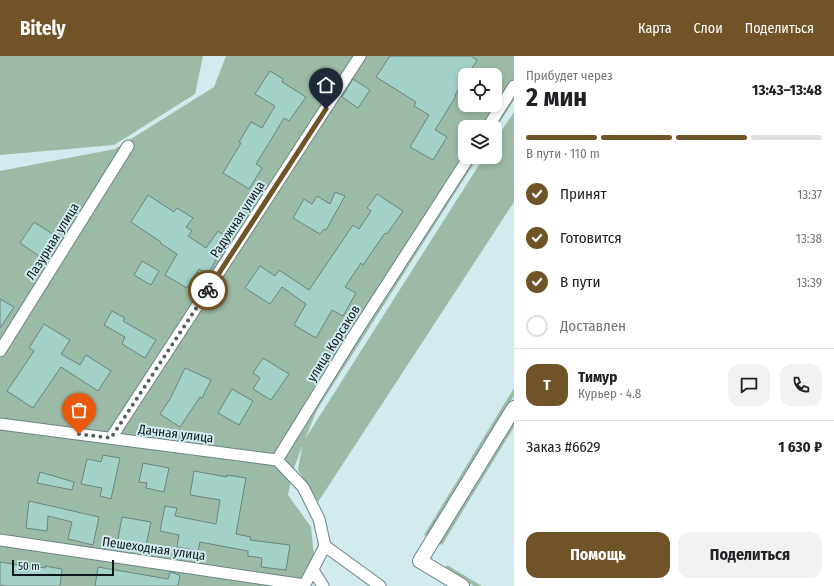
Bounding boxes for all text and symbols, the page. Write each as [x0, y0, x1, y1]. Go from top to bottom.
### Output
text: Bitely [20, 17, 66, 40]
text: Карта [638, 20, 672, 37]
text: Слои [694, 20, 723, 37]
text: Поделиться [745, 20, 814, 37]
pin [309, 68, 343, 109]
map controls [458, 68, 502, 164]
button: locate [458, 68, 502, 112]
text: Прибудет через [526, 68, 613, 83]
icon: home [315, 74, 337, 96]
text: 13:43–13:48 [752, 81, 822, 99]
text: 2 мин [526, 82, 587, 113]
button: layers [458, 120, 502, 164]
text: В пути · 110 m [526, 146, 600, 161]
street label: Радужная улица [207, 178, 268, 260]
icon: check [526, 183, 548, 205]
text: Принят [560, 185, 607, 203]
text: 13:37 [797, 187, 822, 202]
street label: Лазурная улица [23, 200, 82, 282]
icon: check [526, 227, 548, 249]
text: Готовится [560, 229, 622, 247]
text: 13:38 [796, 231, 822, 246]
courier [188, 270, 228, 310]
icon: check [526, 271, 548, 293]
text: В пути [560, 273, 601, 291]
text: 13:39 [796, 275, 822, 290]
icon: bike [197, 279, 219, 301]
street label: улица Корсаков [304, 302, 363, 384]
text: Доставлен [560, 317, 626, 335]
button: chat [728, 364, 770, 406]
button: phone [780, 364, 822, 406]
text: Тимур [578, 368, 617, 386]
text: Т [543, 376, 551, 394]
text: Курьер · 4.8 [578, 386, 641, 401]
pin [62, 393, 96, 434]
icon: bag [68, 399, 90, 421]
street label: Дачная улица [137, 421, 214, 446]
text: Заказ #6629 [526, 438, 600, 456]
text: 1 630 ₽ [778, 438, 822, 456]
button: Помощь [526, 532, 670, 578]
button: Поделиться [678, 532, 822, 578]
street label: Пешеходная улица [101, 534, 207, 563]
scale bar [12, 558, 114, 577]
text: 50 m [18, 560, 40, 573]

